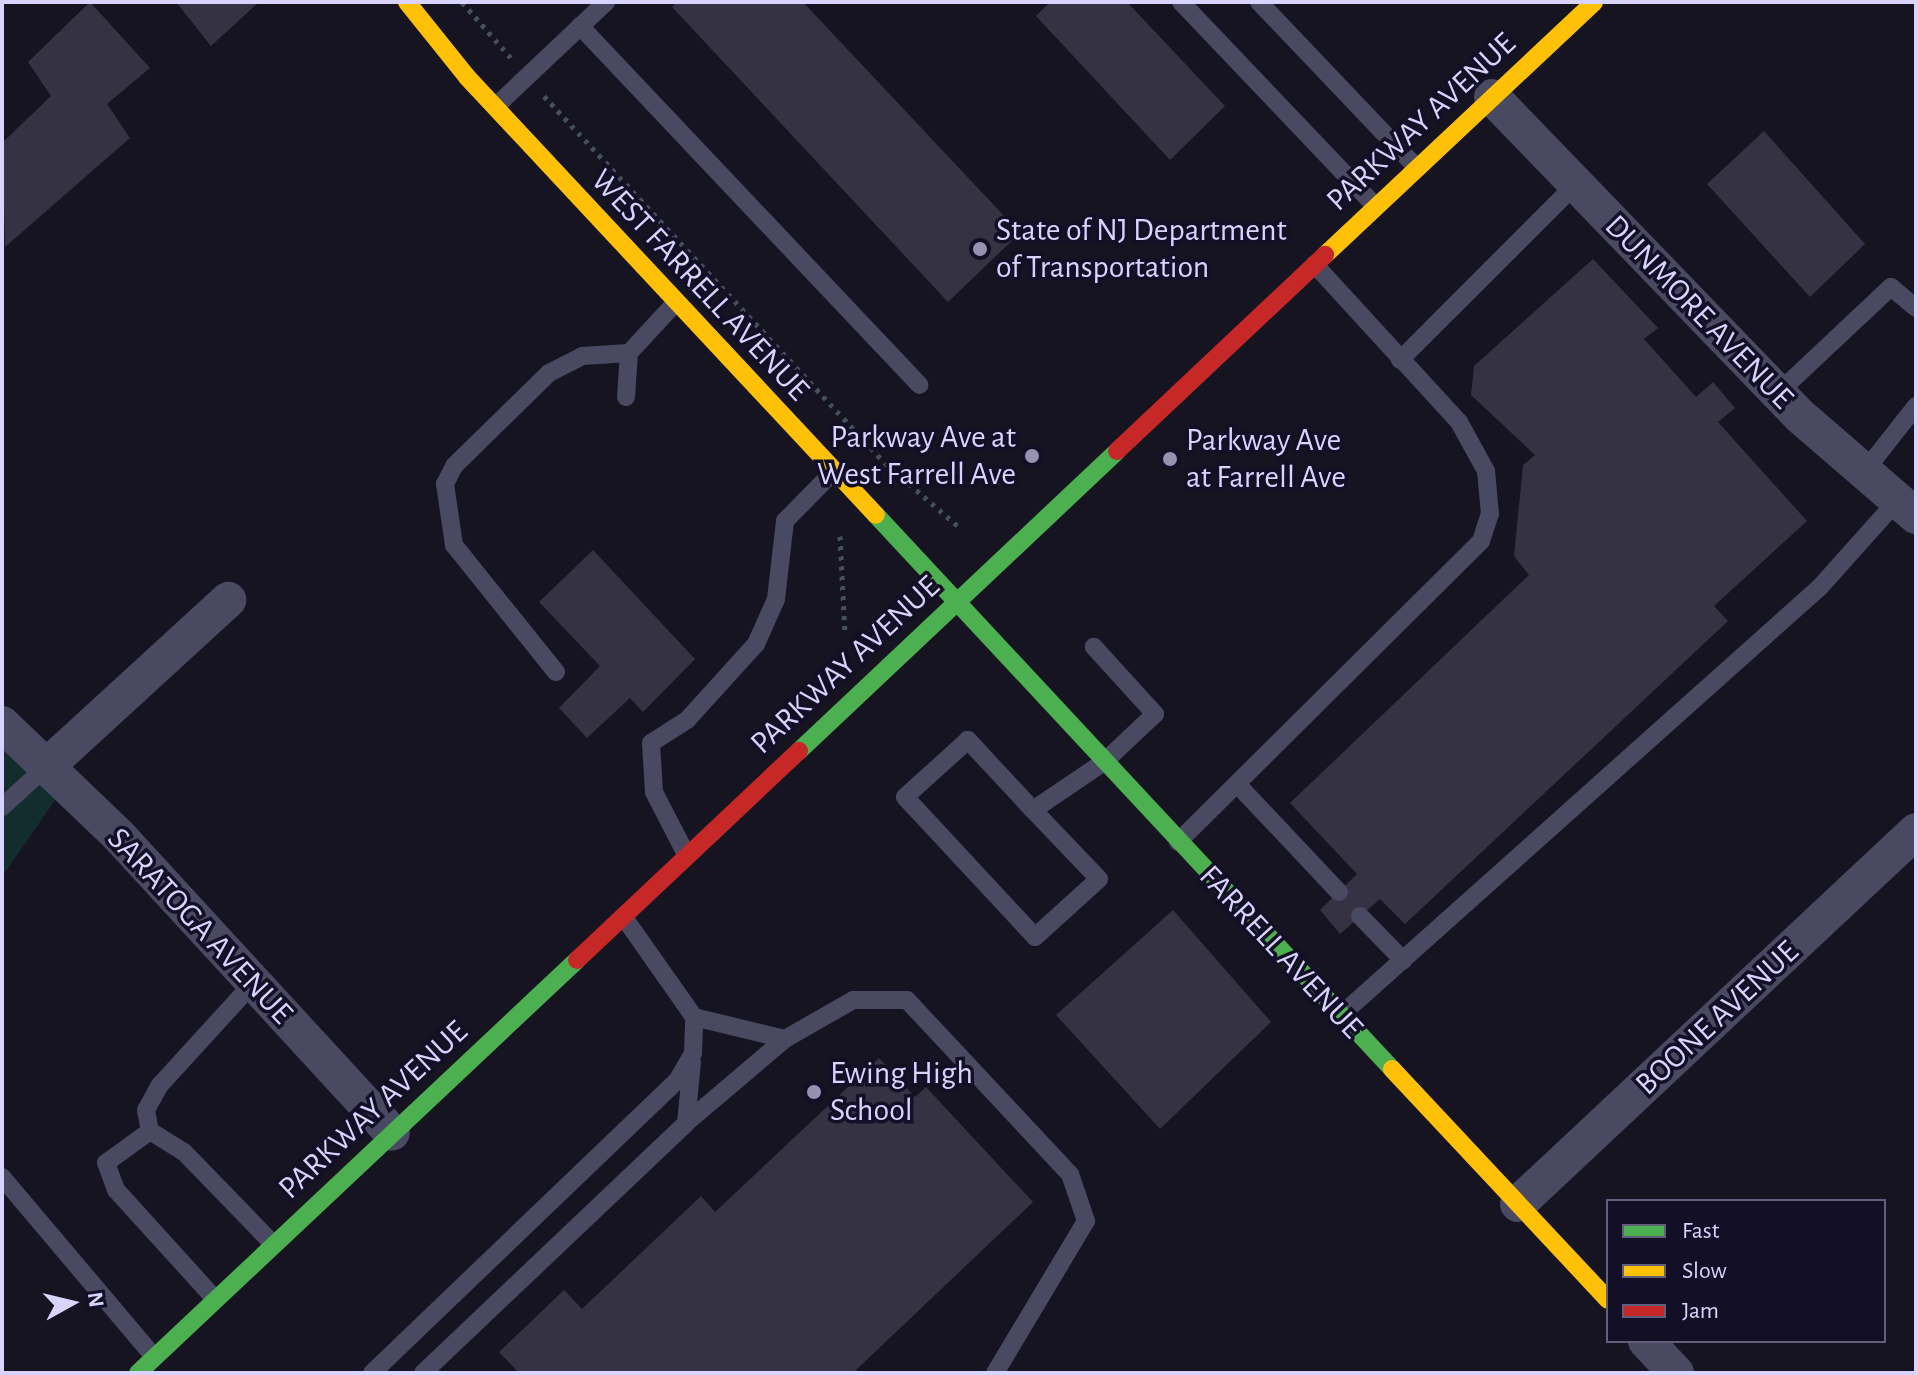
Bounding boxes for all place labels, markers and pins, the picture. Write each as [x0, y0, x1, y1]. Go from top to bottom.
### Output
place label: State of NJ Department of Transportation [996, 212, 1287, 287]
marker: State of NJ Department of Transportation [971, 240, 989, 258]
place label: Parkway Ave at West Farrell Ave [817, 419, 1016, 494]
place label: Parkway Ave at Farrell Ave [1186, 422, 1346, 497]
marker: Parkway Ave at West Farrell Ave [1023, 447, 1041, 465]
marker: Parkway Ave at Farrell Ave [1161, 450, 1179, 468]
place label: Ewing High School [830, 1055, 973, 1130]
marker: Ewing High School [805, 1083, 823, 1101]

